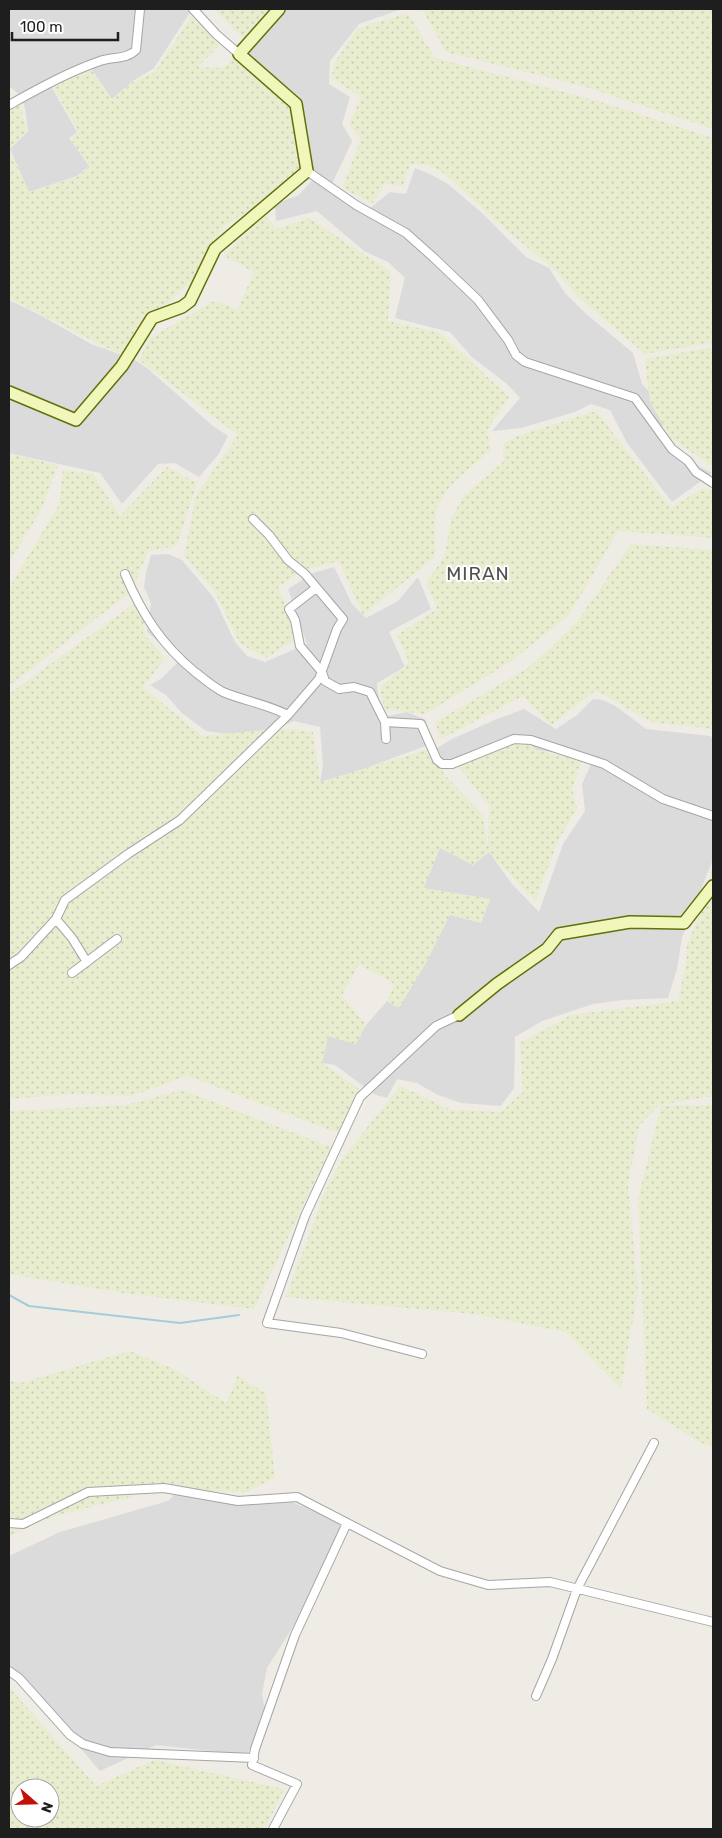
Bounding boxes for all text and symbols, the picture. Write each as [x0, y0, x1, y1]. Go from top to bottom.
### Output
scale bar [12, 10, 119, 42]
text: 100 m [20, 18, 62, 36]
district label: MIRAN [446, 562, 510, 585]
north arrow [10, 1778, 60, 1828]
text: N [37, 1800, 56, 1815]

